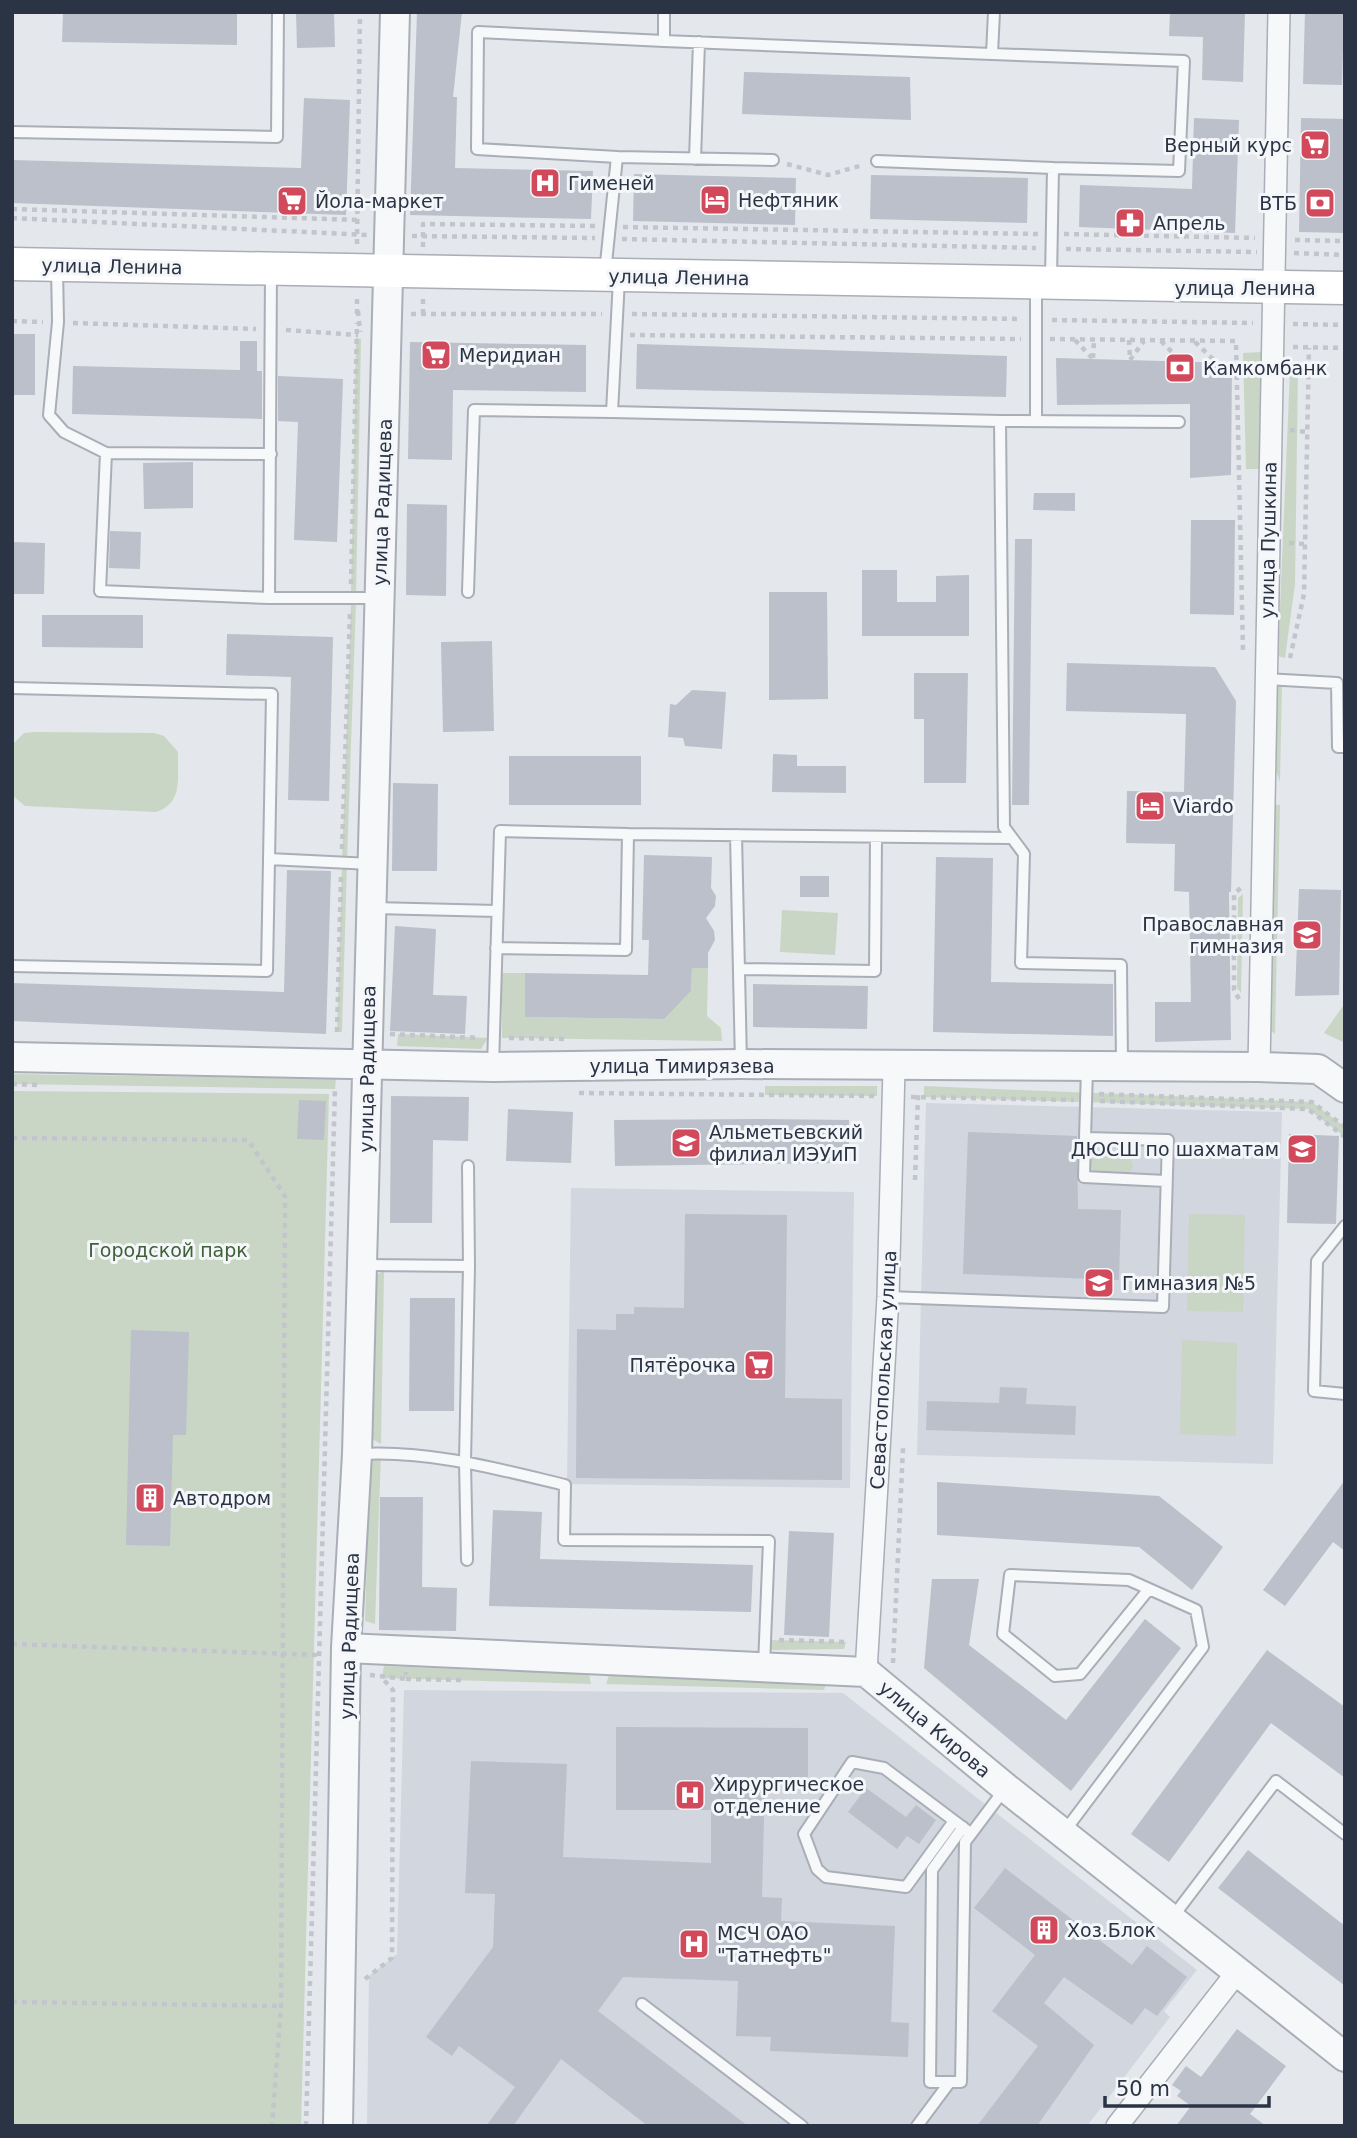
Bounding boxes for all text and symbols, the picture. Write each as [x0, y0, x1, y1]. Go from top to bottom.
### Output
supermarket icon: Верный курс [1298, 128, 1332, 162]
place label: Верный курс [1164, 134, 1292, 156]
hospital icon: Гименей [528, 166, 562, 200]
place label: Гименей [568, 172, 654, 194]
hotel icon: Нефтяник [698, 183, 732, 217]
supermarket icon: Йола-маркет [275, 184, 309, 218]
bank icon: ВТБ [1303, 186, 1337, 220]
place label: Нефтяник [738, 189, 839, 211]
place label: Йола-маркет [315, 190, 444, 212]
place label: ВТБ [1259, 192, 1297, 214]
pharmacy icon: Апрель [1113, 206, 1147, 240]
place label: Апрель [1153, 212, 1226, 234]
street label: улица Ленина [41, 254, 183, 278]
street label: улица Ленина [608, 265, 750, 289]
street label: улица Ленина [1174, 277, 1316, 299]
supermarket icon: Меридиан [419, 338, 453, 372]
place label: Меридиан [459, 344, 561, 366]
bank icon: Камкомбанк [1163, 351, 1197, 385]
place label: Камкомбанк [1203, 357, 1327, 379]
street label: улица Радищева [368, 418, 396, 586]
street label: улица Пушкина [1256, 461, 1280, 619]
hotel icon: Viardo [1133, 789, 1167, 823]
place label: Viardo [1173, 795, 1234, 817]
place label: Православная гимназия [1142, 913, 1284, 957]
school or university icon: Православная гимназия [1290, 918, 1324, 952]
street label: улица Радищева [355, 985, 379, 1153]
street label: улица Тимирязева [589, 1055, 775, 1077]
place label: Альметьевский филиал ИЭУиП [709, 1121, 863, 1165]
school or university icon: Альметьевский филиал ИЭУиП [669, 1126, 703, 1160]
school or university icon: ДЮСШ по шахматам [1285, 1132, 1319, 1166]
place label: ДЮСШ по шахматам [1071, 1138, 1279, 1160]
park label: Городской парк [88, 1239, 248, 1261]
street label: Севастопольская улица [866, 1250, 900, 1490]
school or university icon: Гимназия №5 [1082, 1266, 1116, 1300]
place label: Гимназия №5 [1122, 1272, 1256, 1294]
supermarket icon: Пятёрочка [742, 1348, 776, 1382]
place label: Пятёрочка [629, 1354, 736, 1376]
building icon: Автодром [133, 1481, 167, 1515]
place label: Автодром [173, 1487, 271, 1509]
street label: улица Радищева [335, 1552, 363, 1720]
street label: улица Кирова [875, 1676, 995, 1782]
place label: Хирургическое отделение [713, 1773, 864, 1817]
hospital icon: Хирургическое отделение [673, 1778, 707, 1812]
building icon: Хоз.Блок [1027, 1913, 1061, 1947]
place label: Хоз.Блок [1067, 1919, 1156, 1941]
place label: МСЧ ОАО "Татнефть" [717, 1922, 831, 1966]
hospital icon: МСЧ ОАО "Татнефть" [677, 1927, 711, 1961]
scale bar [1105, 2064, 1270, 2108]
text: 50 m [1116, 2077, 1170, 2101]

